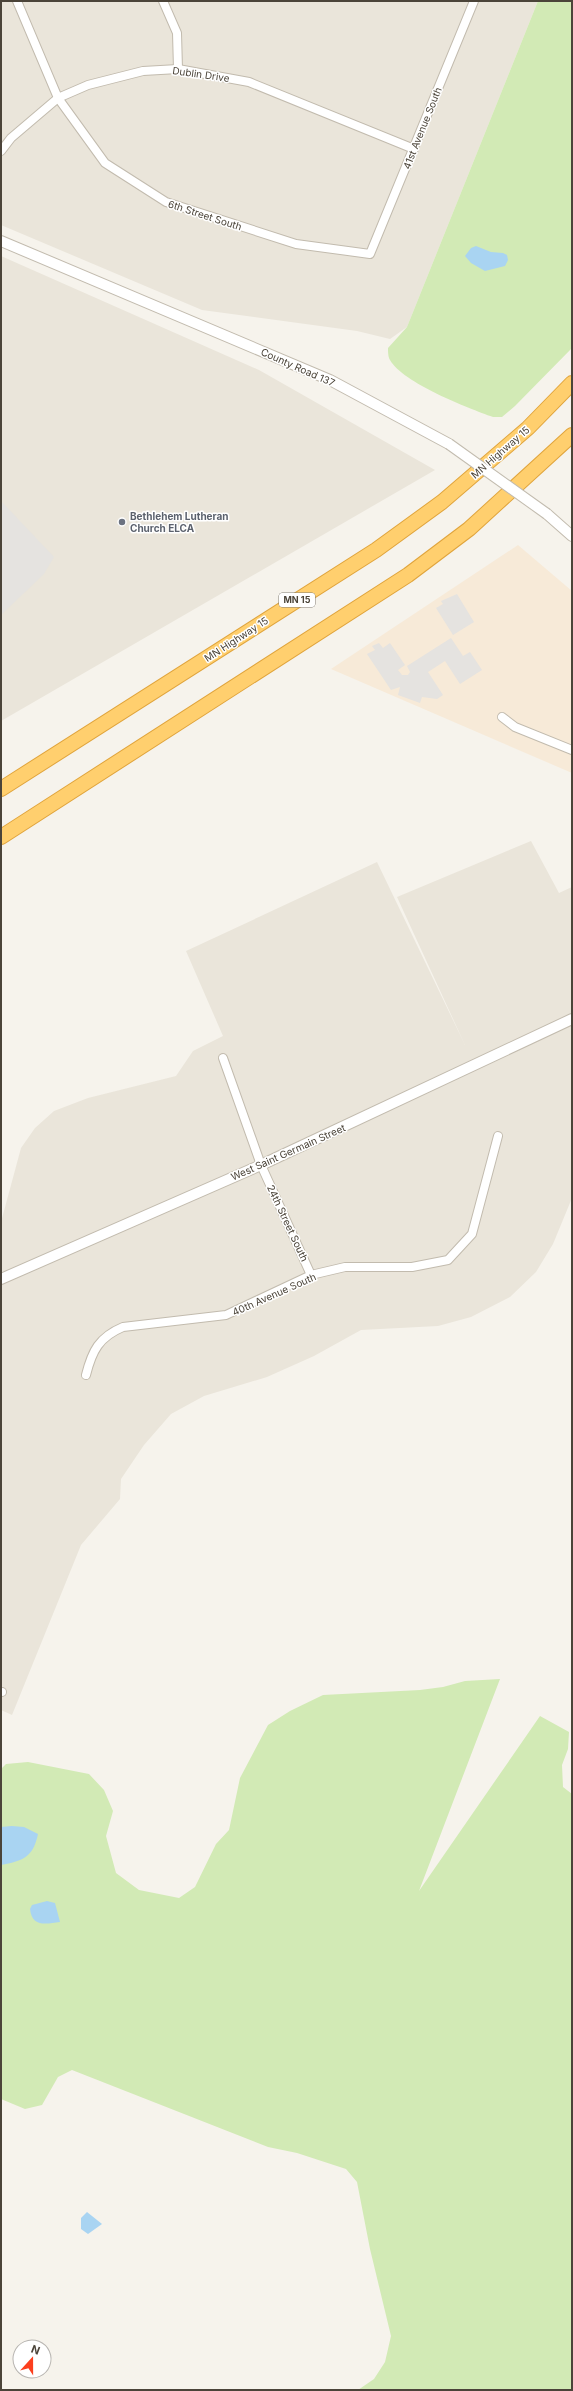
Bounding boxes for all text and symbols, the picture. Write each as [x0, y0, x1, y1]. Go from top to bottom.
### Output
street label: Dublin Drive [172, 64, 231, 84]
street label: 41st Avenue South [400, 85, 444, 171]
street label: 6th Street South [167, 197, 243, 233]
street label: County Road 137 [259, 345, 337, 389]
street label: MN Highway 15 [468, 423, 532, 481]
place label: Bethlehem Lutheran Church ELCA [130, 510, 229, 534]
marker: Bethlehem Lutheran Church ELCA [117, 517, 127, 527]
road number: MN 15 [279, 593, 315, 607]
street label: MN Highway 15 [202, 614, 270, 664]
street label: West Saint Germain Street [229, 1121, 348, 1183]
street label: 24th Street South [265, 1183, 311, 1263]
street label: 40th Avenue South [230, 1270, 318, 1318]
north arrow [12, 2339, 52, 2379]
text: N [29, 2342, 42, 2358]

